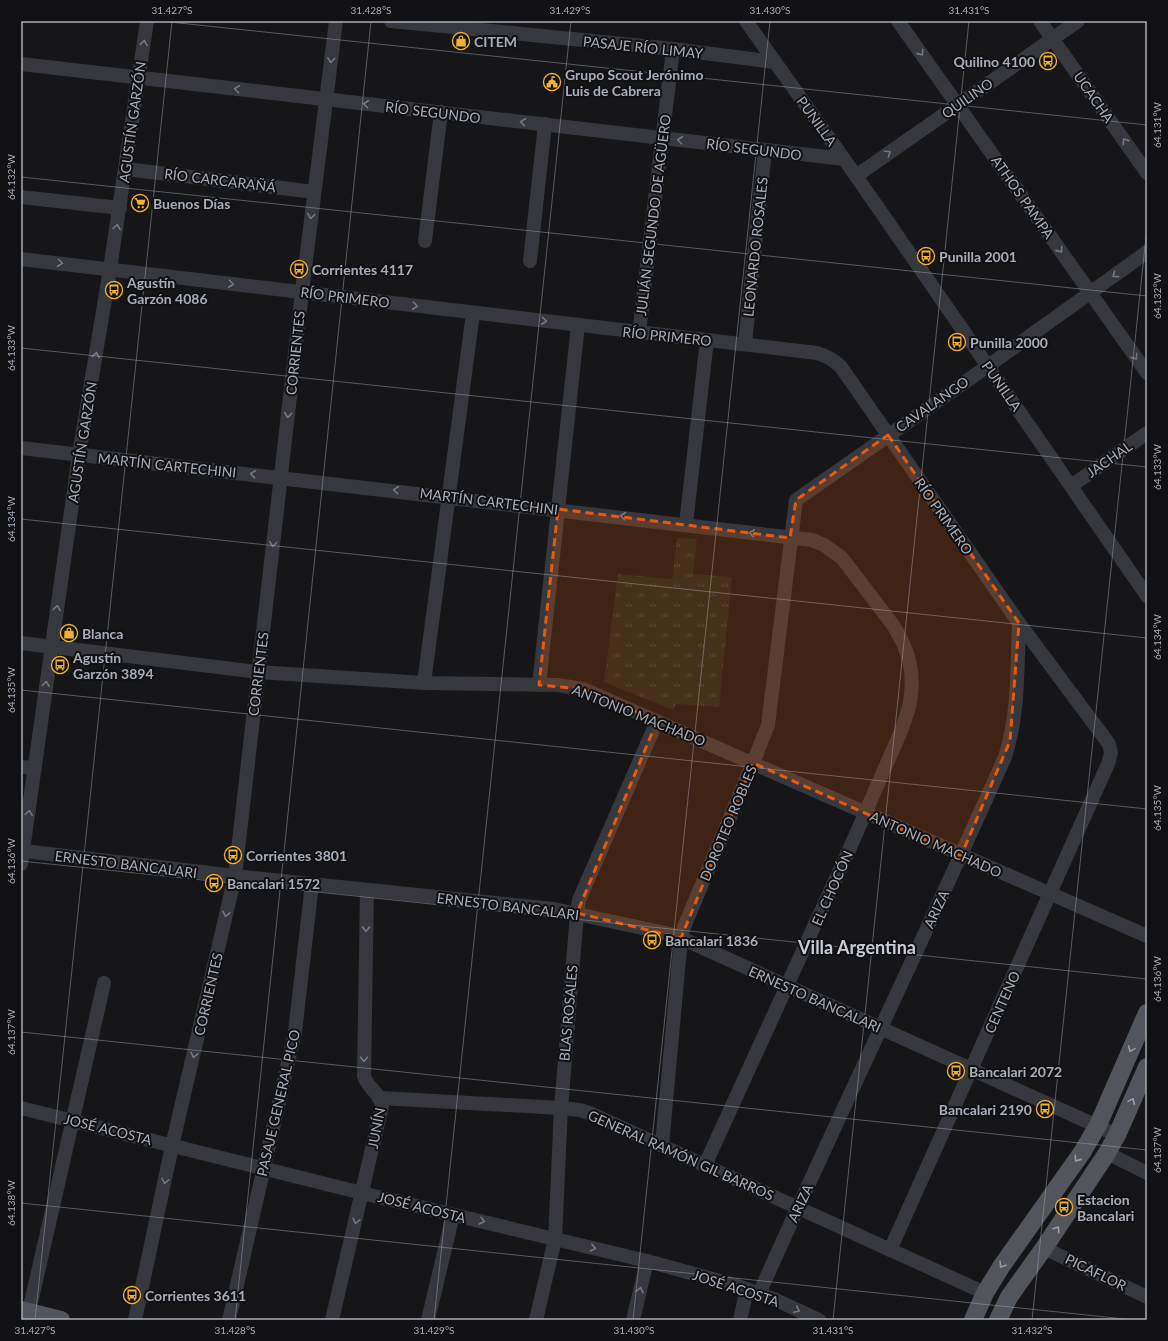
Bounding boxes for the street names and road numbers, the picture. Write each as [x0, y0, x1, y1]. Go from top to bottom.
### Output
street label: PASAJE RÍO LIMAY [582, 32, 704, 62]
street label: AGUSTÍN GARZÓN [115, 60, 149, 184]
street label: UCACHA [1070, 68, 1118, 126]
street label: QUILINO [938, 74, 996, 122]
street label: PUNILLA [793, 93, 841, 150]
street label: RÍO SEGUNDO [384, 98, 482, 126]
street label: JULIÁN SEGUNDO DE AGÜERO [632, 113, 674, 317]
street label: RÍO SEGUNDO [705, 135, 803, 163]
street label: ATHOS PAMPA [988, 152, 1058, 242]
street label: RÍO CARCARAÑÁ [163, 165, 277, 195]
street label: LEONARDO ROSALES [739, 176, 771, 318]
street label: RÍO PRIMERO [300, 283, 390, 311]
street label: CORRIENTES [282, 310, 308, 396]
street label: RÍO PRIMERO [622, 323, 712, 349]
street label: PUNILLA [979, 358, 1026, 415]
street label: CAVALANGO [892, 373, 972, 435]
street label: AGUSTÍN GARZÓN [64, 380, 100, 504]
street label: JACHAL [1083, 437, 1135, 481]
street label: MARTÍN CARTECHINI [97, 449, 237, 481]
street label: RÍO PRIMERO [911, 474, 977, 558]
street label: MARTÍN CARTECHINI [419, 484, 559, 518]
street label: CORRIENTES [244, 631, 272, 717]
street label: ANTONIO MACHADO [570, 680, 708, 750]
street label: DOROTEO ROBLES [696, 763, 760, 883]
street label: ANTONIO MACHADO [868, 807, 1004, 881]
street label: ERNESTO BANCALARI [54, 847, 198, 881]
street label: EL CHOCÓN [808, 848, 856, 928]
street label: ARIZA [920, 887, 952, 931]
street label: ERNESTO BANCALARI [436, 889, 580, 923]
street label: CORRIENTES [190, 951, 226, 1037]
street label: ERNESTO BANCALARI [746, 962, 884, 1036]
street label: BLAS ROSALES [555, 964, 581, 1062]
street label: CENTENO [981, 968, 1023, 1036]
street label: PASAJE GENERAL PICO [253, 1028, 303, 1178]
street label: JUNÍN [364, 1106, 388, 1150]
street label: GENERAL RAMÓN GIL BARROS [585, 1106, 777, 1204]
street label: JOSÉ ACOSTA [62, 1110, 154, 1148]
street label: ARIZA [784, 1181, 816, 1225]
street label: JOSÉ ACOSTA [376, 1188, 468, 1226]
street label: PICAFLOR [1063, 1250, 1129, 1294]
street label: JOSÉ ACOSTA [691, 1266, 782, 1310]

